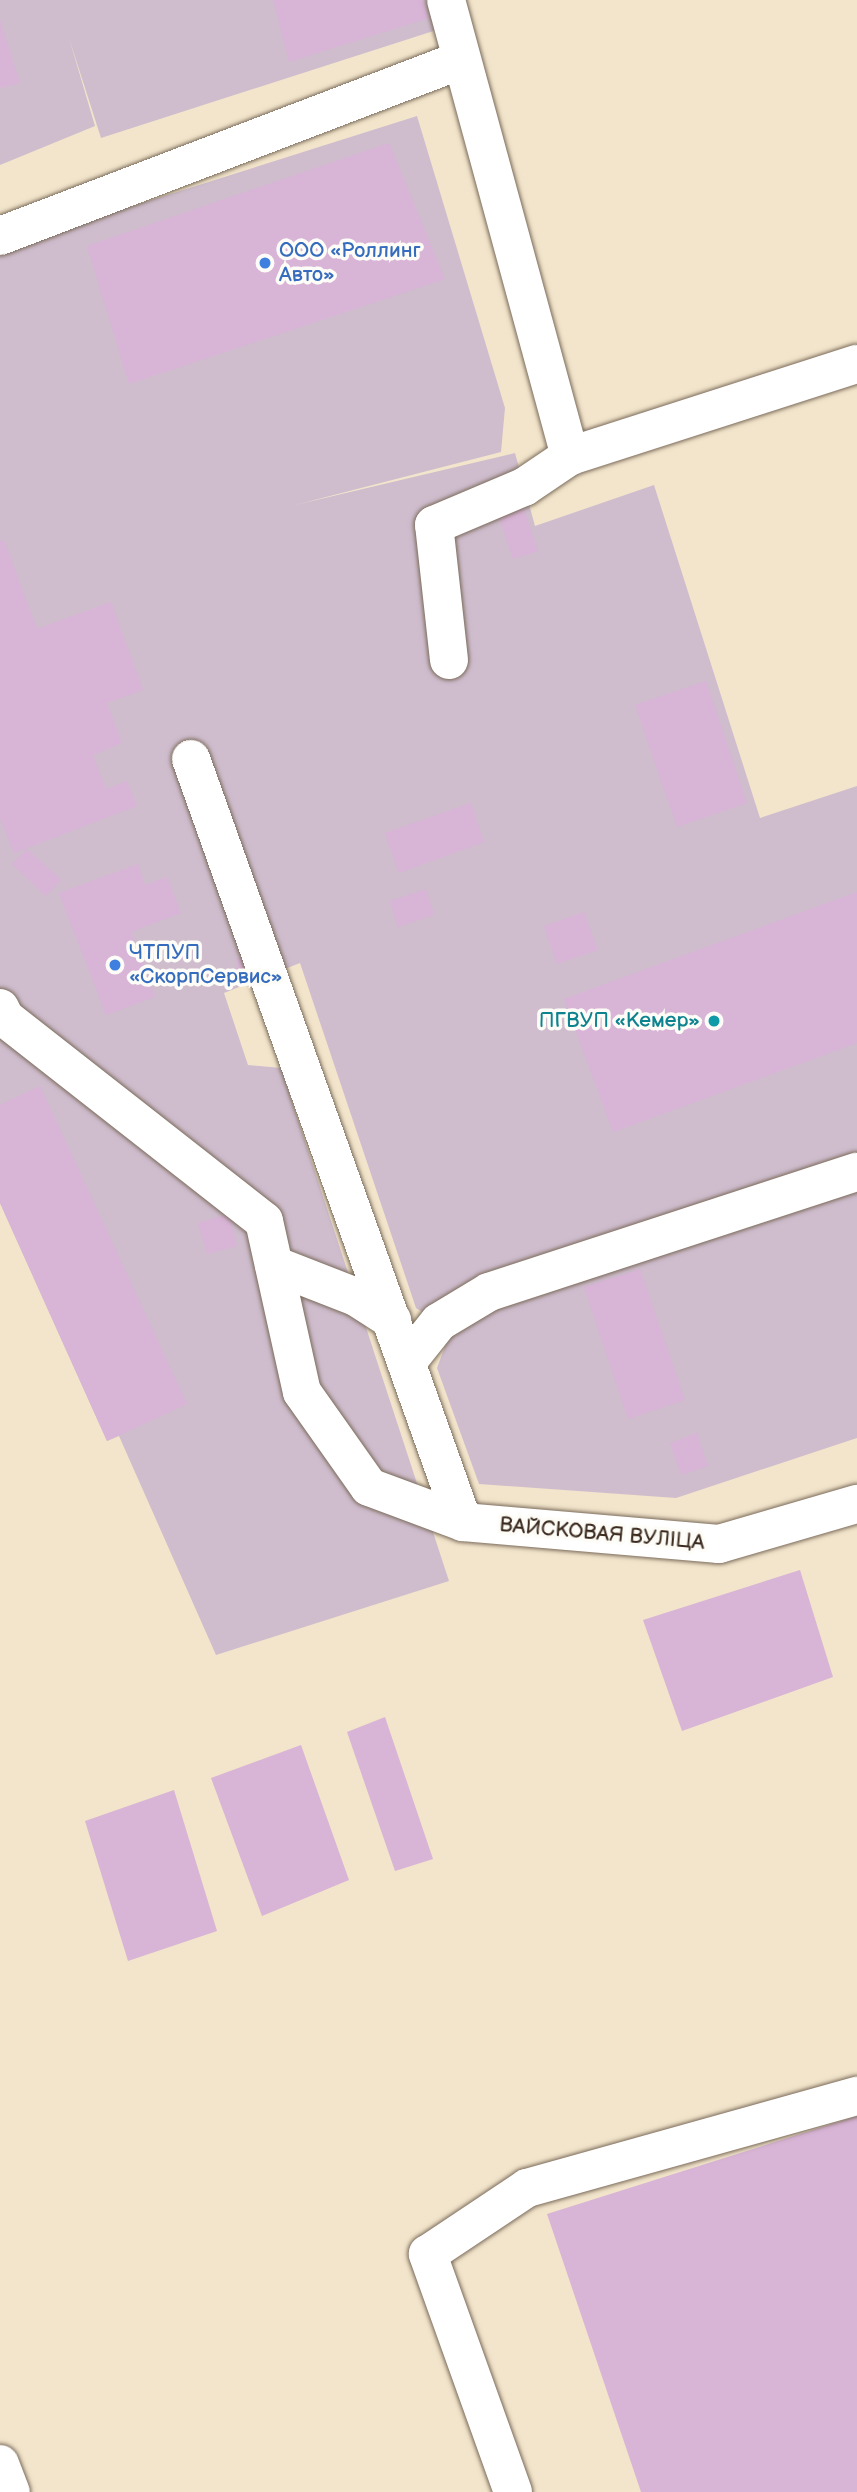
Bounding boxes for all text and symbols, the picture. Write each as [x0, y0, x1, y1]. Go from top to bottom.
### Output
place label: ООО «Роллинг Авто» [279, 238, 421, 288]
marker: ООО «Роллинг Авто» [257, 255, 273, 271]
place label: ЧТПУП «СкорпСервис» [129, 940, 283, 990]
marker: ЧТПУП «СкорпСервис» [107, 957, 123, 973]
place label: ПГВУП «Кемер» [539, 1008, 700, 1034]
marker: ПГВУП «Кемер» [706, 1013, 722, 1029]
street label: ВАЙСКОВАЯ ВУЛІЦА [498, 1512, 706, 1556]

